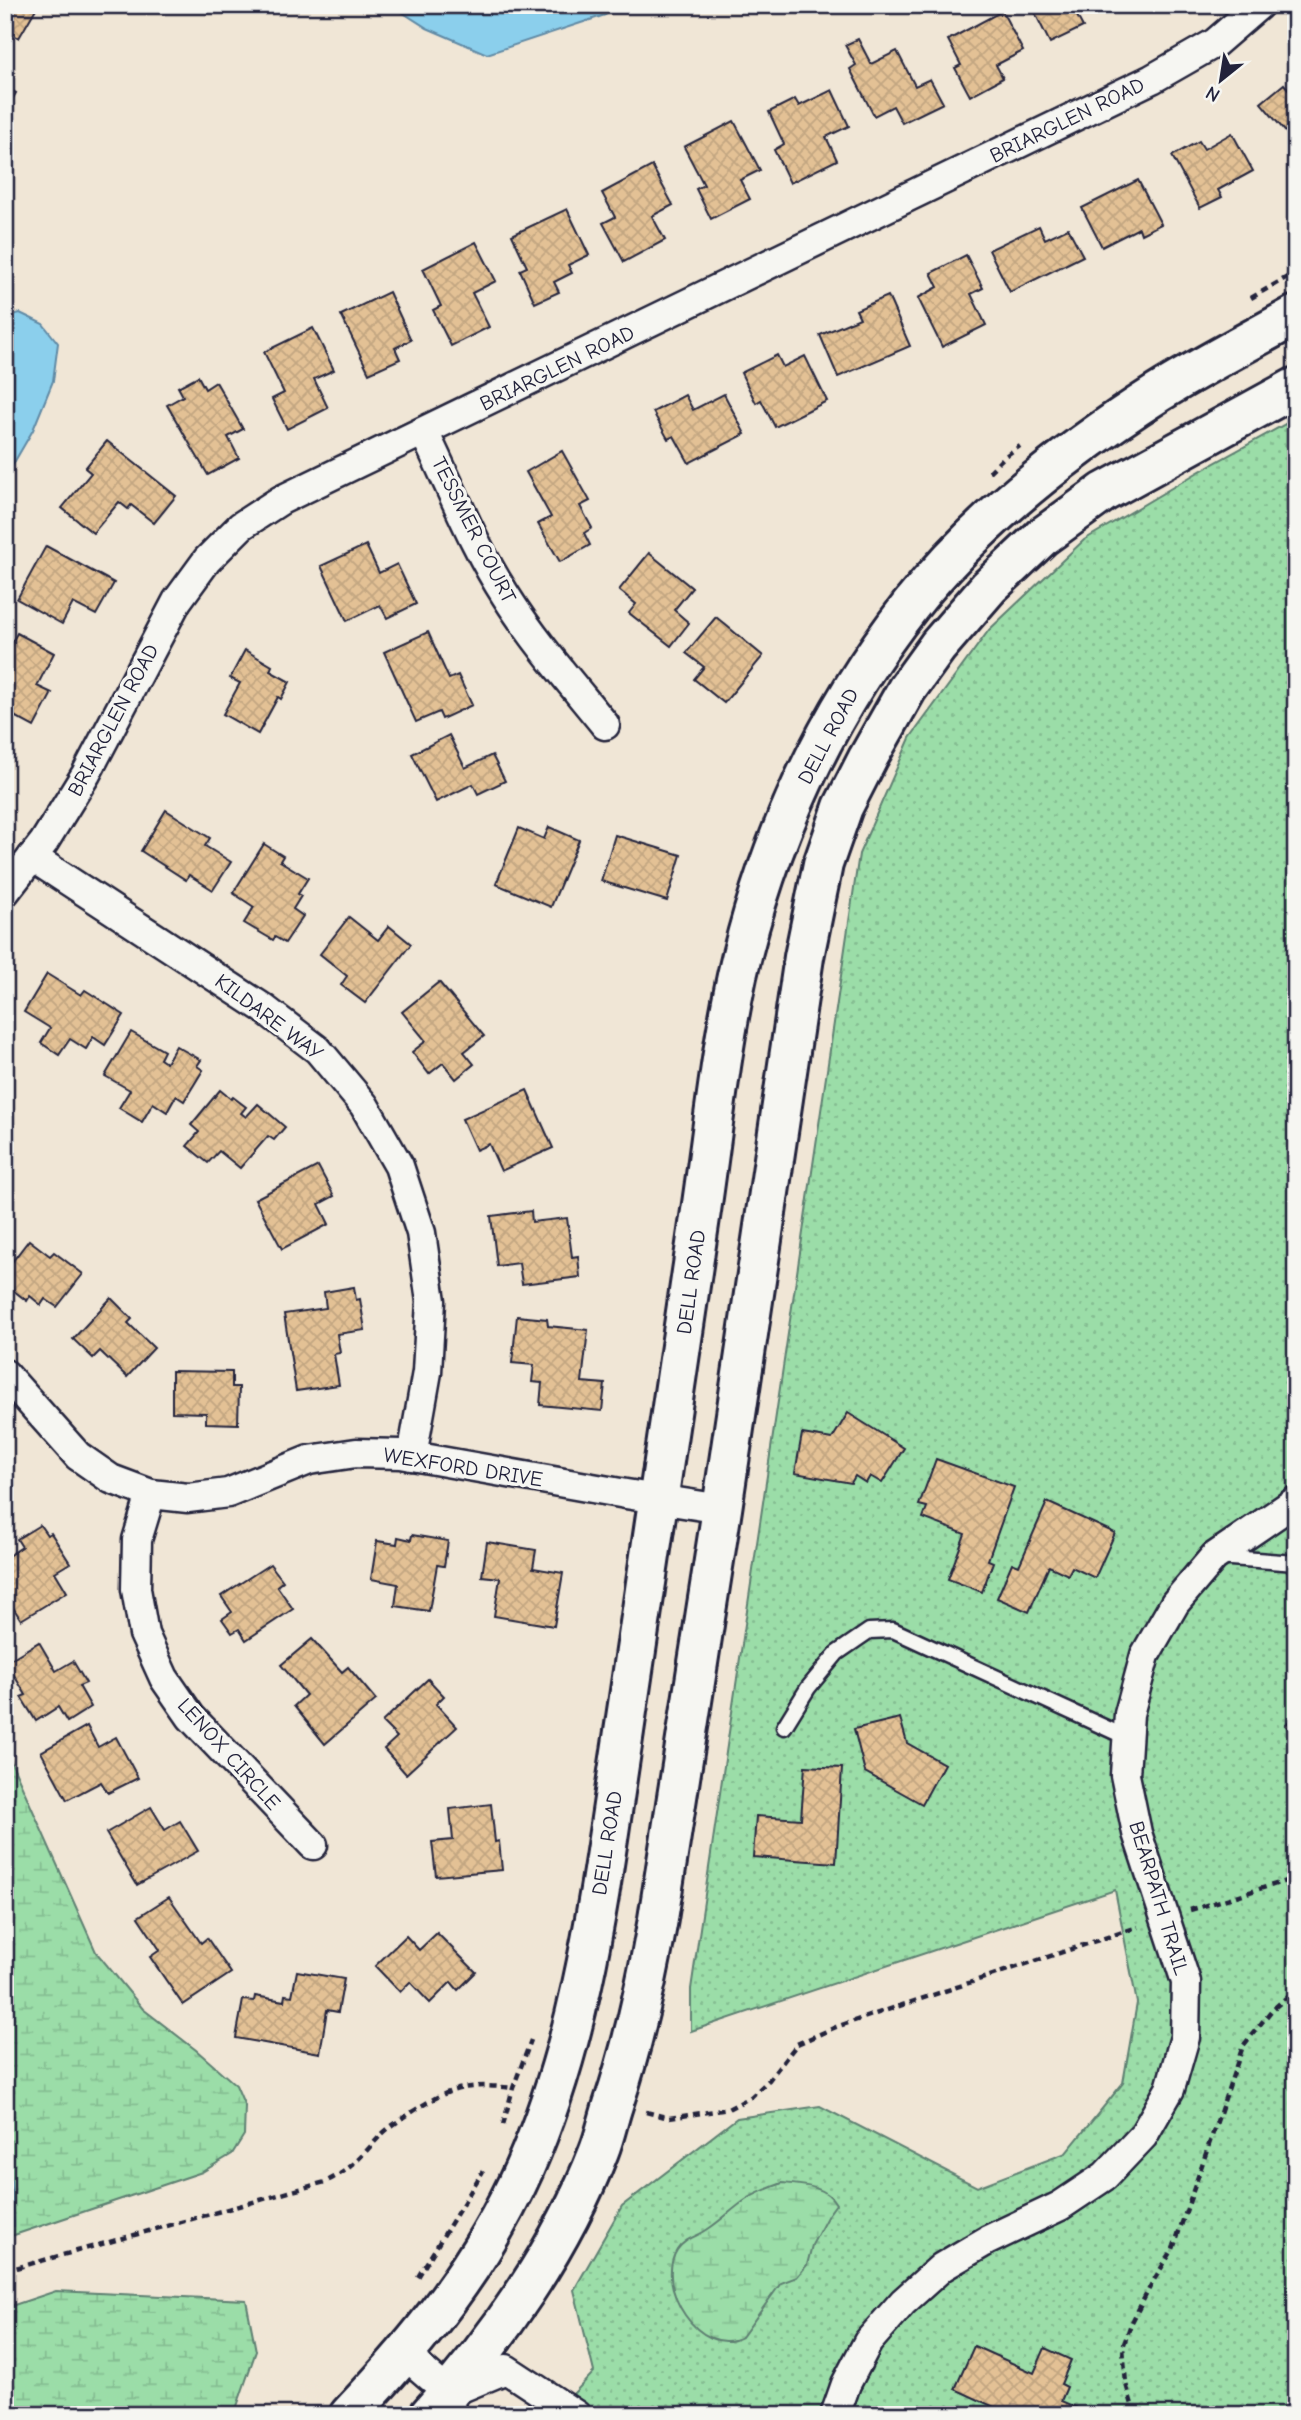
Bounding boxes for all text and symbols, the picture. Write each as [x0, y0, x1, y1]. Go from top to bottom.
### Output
north arrow [1186, 46, 1256, 116]
street label: BRIARGLEN ROAD [986, 72, 1148, 168]
text: N [1202, 81, 1224, 106]
street label: BRIARGLEN ROAD [476, 320, 638, 416]
street label: TESSMER COURT [427, 453, 521, 607]
street label: BRIARGLEN ROAD [63, 640, 163, 800]
street label: DELL ROAD [793, 684, 863, 788]
street label: KILDARE WAY [210, 969, 328, 1066]
street label: DELL ROAD [672, 1228, 710, 1336]
street label: WEXFORD DRIVE [382, 1443, 544, 1491]
street label: LENOX CIRCLE [173, 1693, 285, 1815]
street label: DELL ROAD [587, 1789, 627, 1897]
street label: BEARPATH TRAIL [1124, 1818, 1194, 1978]

